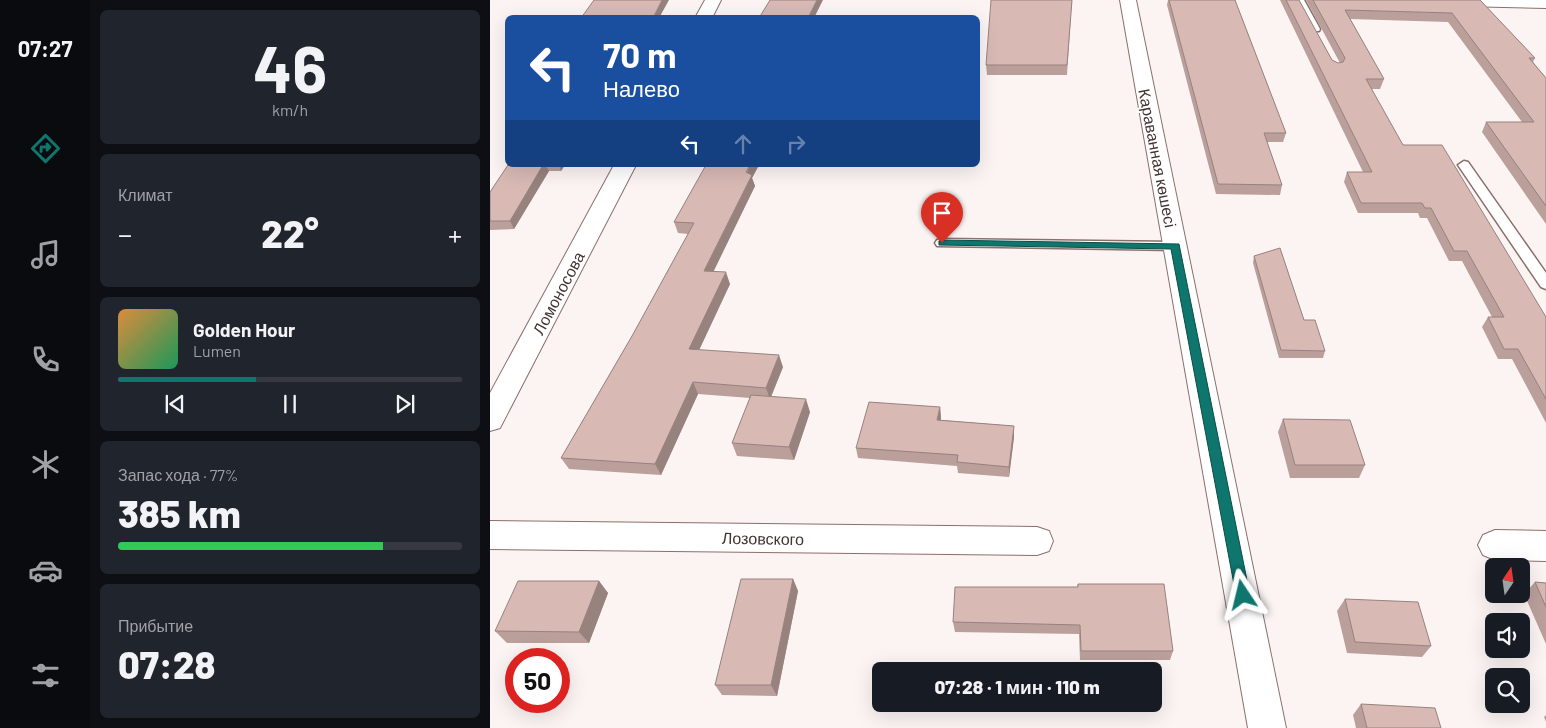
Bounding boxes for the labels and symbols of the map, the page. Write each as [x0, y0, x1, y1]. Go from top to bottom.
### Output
street label: Караванная көшесі [1135, 87, 1181, 229]
pin [921, 192, 963, 243]
street label: Ломоносова [528, 248, 588, 338]
street label: Лозовского [722, 528, 804, 548]
north arrow [1485, 558, 1530, 602]
position arrow [1216, 568, 1268, 620]
speed limit sign: 50 [505, 648, 570, 713]

